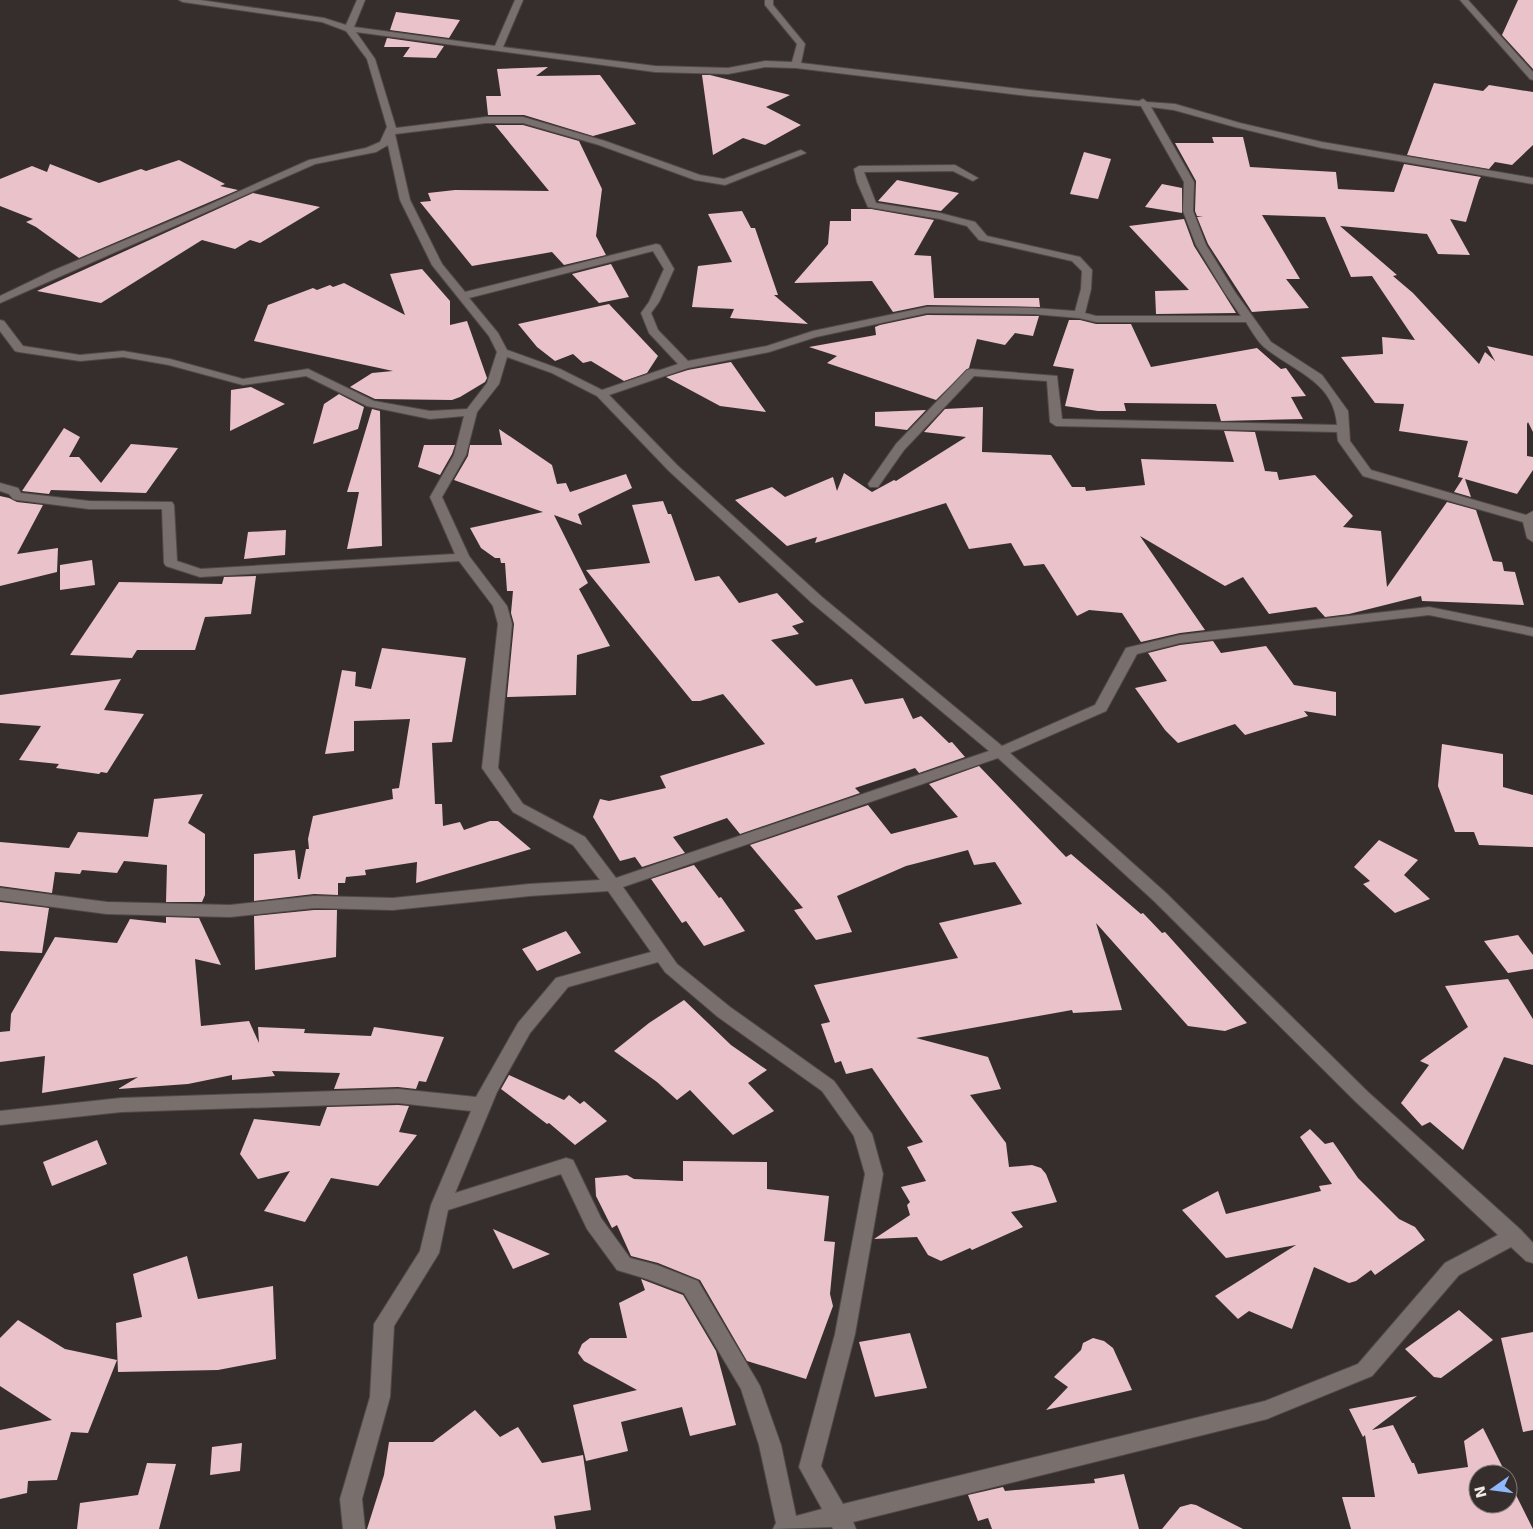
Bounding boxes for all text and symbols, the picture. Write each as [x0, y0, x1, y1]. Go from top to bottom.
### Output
north arrow [1468, 1464, 1518, 1514]
text: N [1471, 1485, 1490, 1500]

